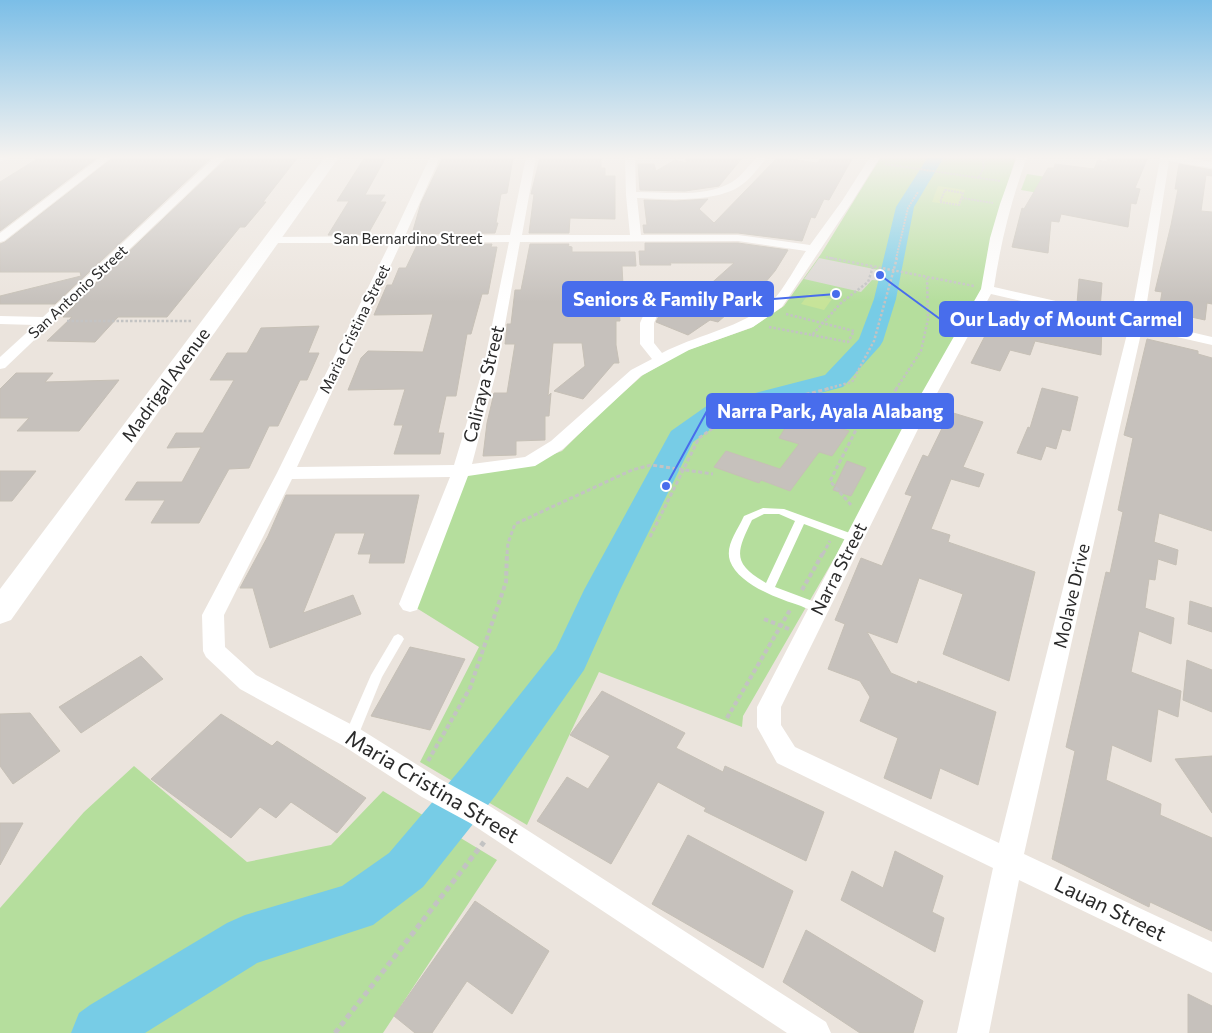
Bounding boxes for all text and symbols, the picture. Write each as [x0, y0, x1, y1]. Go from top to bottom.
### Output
street label: San Bernardino Street [333, 229, 483, 247]
street label: San Antonio Street [24, 241, 131, 342]
street label: Maria Cristina Street [315, 261, 393, 396]
callout: Seniors & Family Park [563, 282, 773, 316]
text: Seniors & Family Park [573, 287, 763, 310]
callout: Our Lady of Mount Carmel [940, 302, 1192, 336]
text: Our Lady of Mount Carmel [950, 307, 1182, 330]
street label: Madrigal Avenue [116, 323, 214, 446]
street label: Caliraya Street [458, 323, 508, 445]
callout: Narra Park, Ayala Alabang [707, 394, 953, 428]
text: Narra Park, Ayala Alabang [717, 399, 944, 422]
street label: Narra Street [805, 519, 871, 619]
street label: Molave Drive [1048, 541, 1094, 650]
street label: Maria Cristina Street [342, 724, 524, 847]
street label: Lauan Street [1051, 870, 1171, 945]

